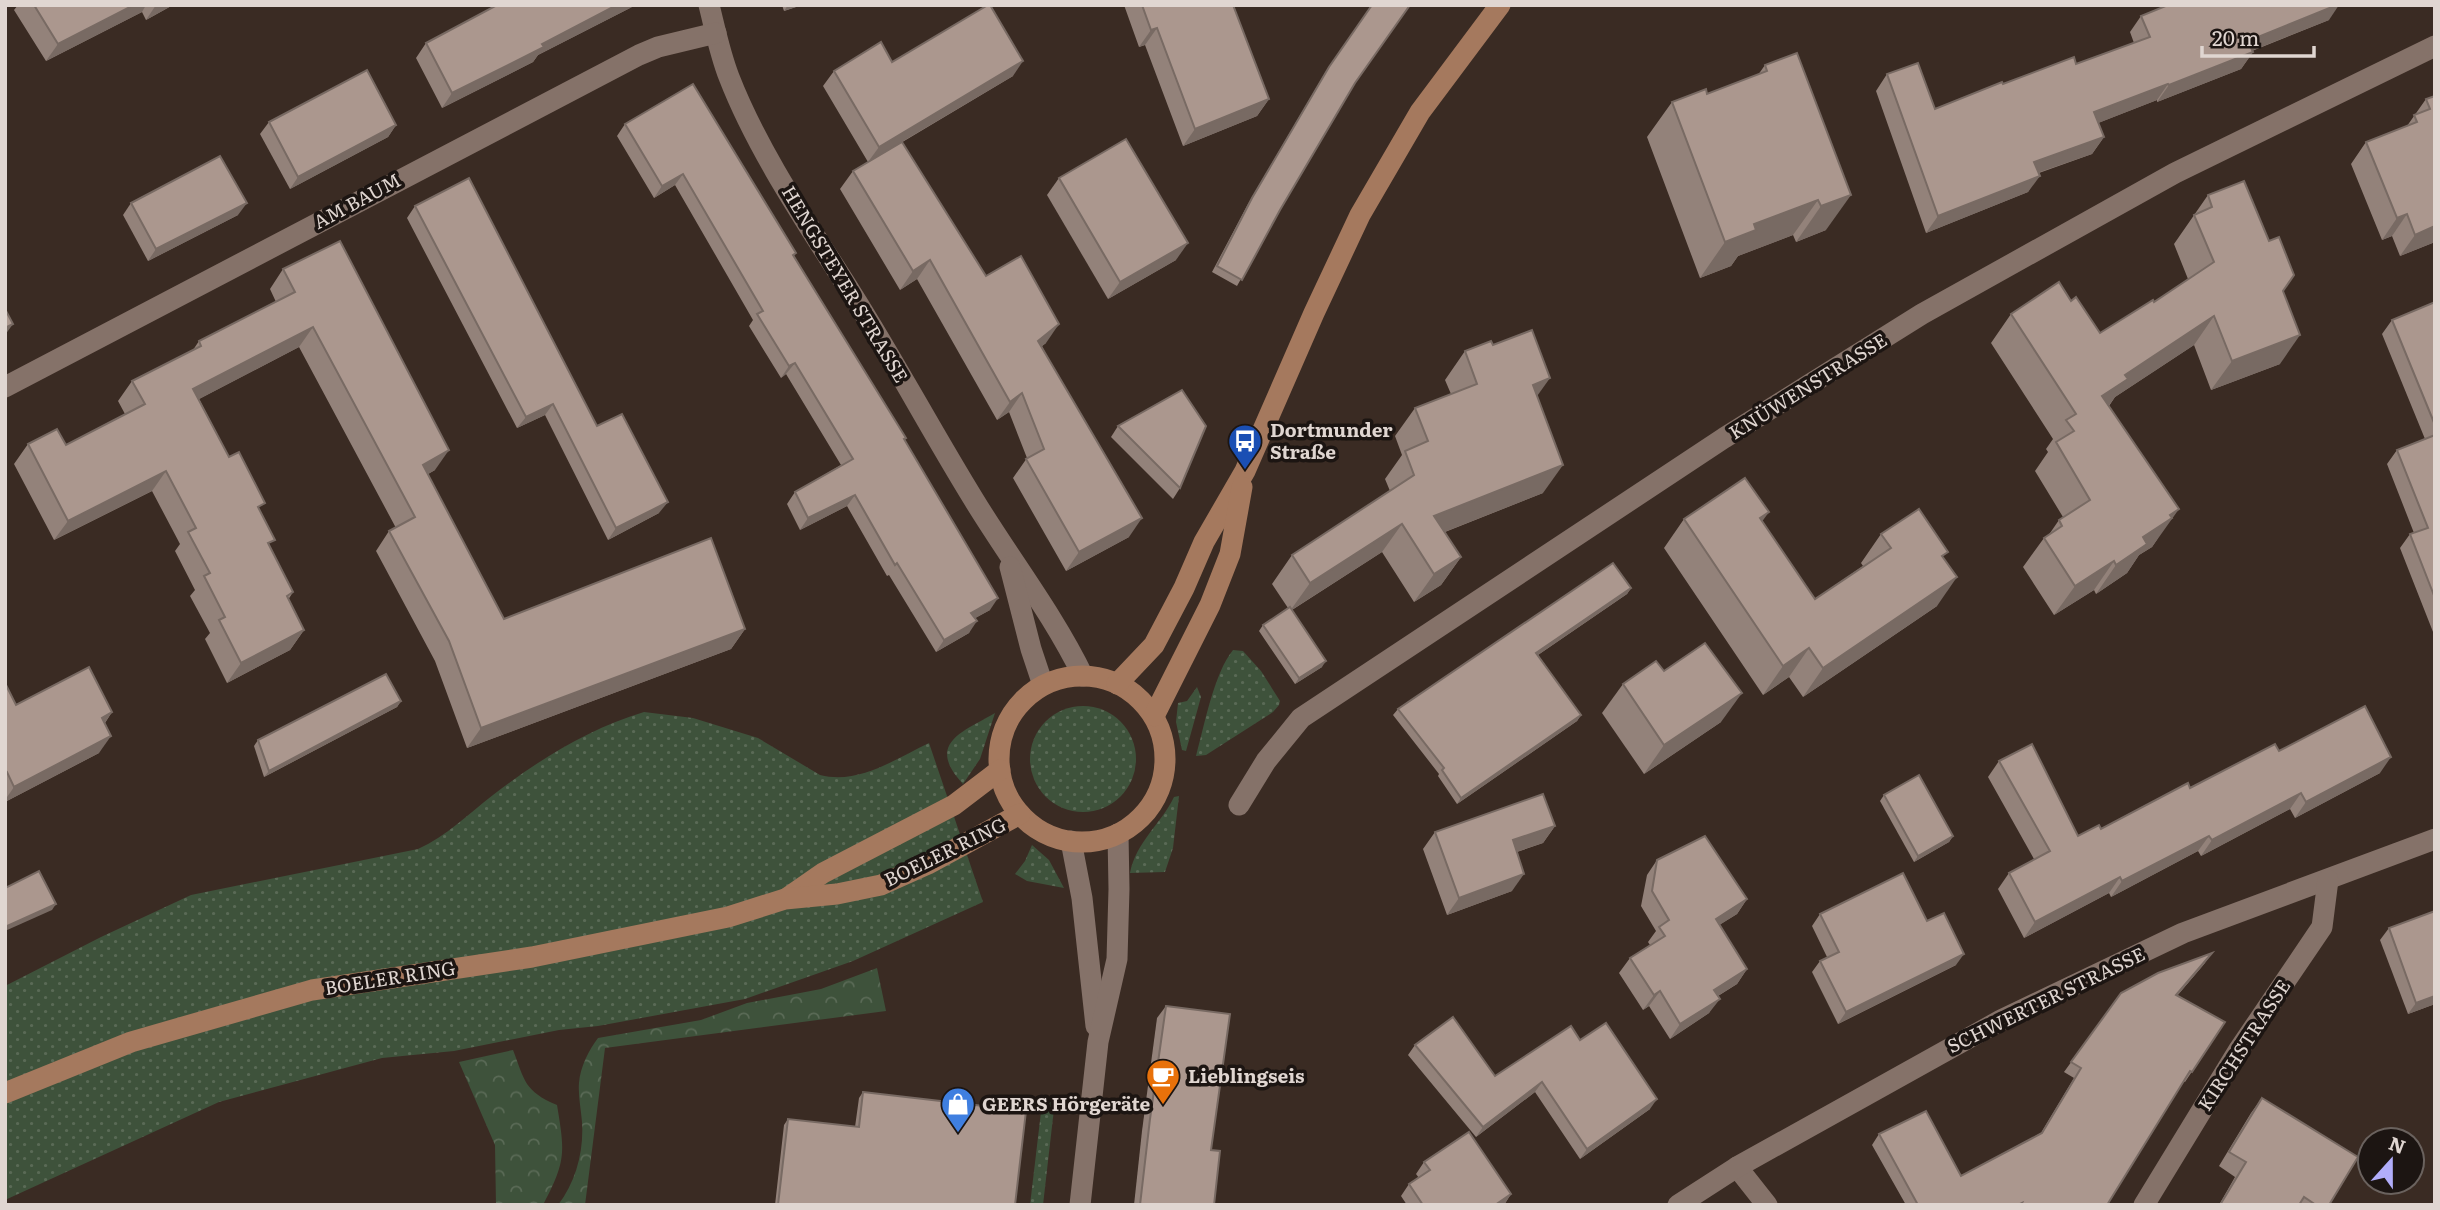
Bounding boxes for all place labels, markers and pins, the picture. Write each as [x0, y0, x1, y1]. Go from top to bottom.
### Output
place label: Dortmunder Straße [1270, 415, 1393, 465]
bus stop icon: Dortmunder Straße [1226, 422, 1264, 471]
cafe icon: Lieblingseis [1144, 1057, 1182, 1106]
place label: Lieblingseis [1188, 1061, 1305, 1089]
shop icon: GEERS Hörgeräte [939, 1085, 977, 1134]
place label: GEERS Hörgeräte [982, 1089, 1151, 1117]

